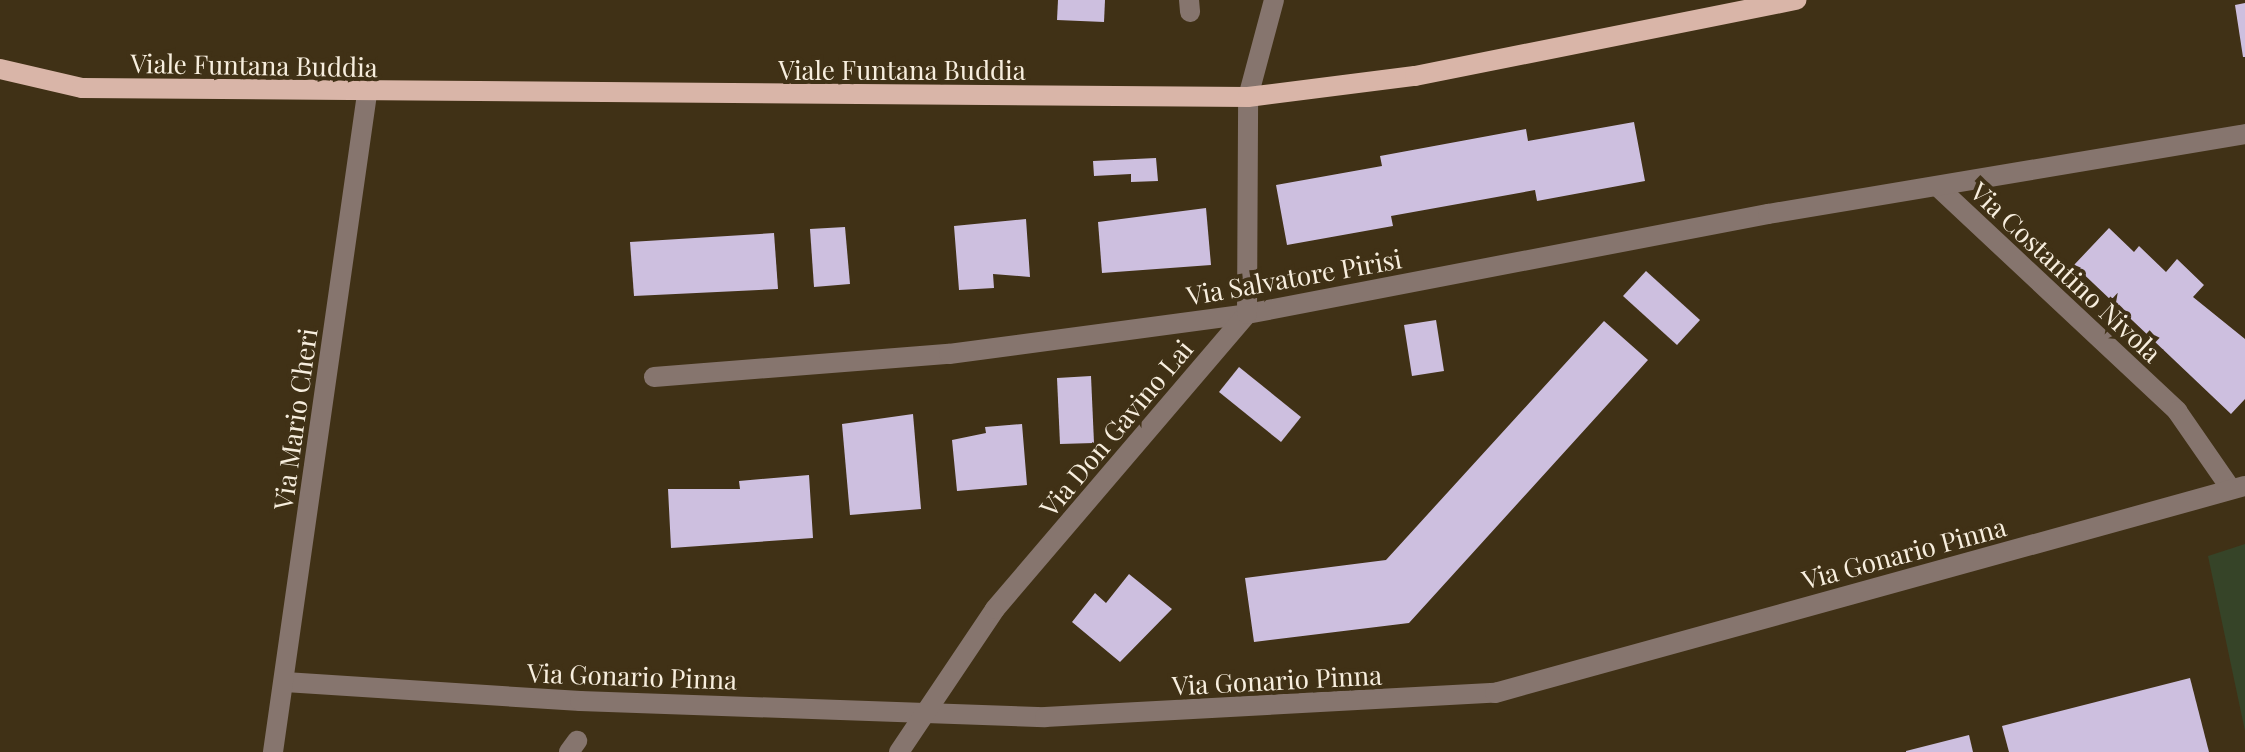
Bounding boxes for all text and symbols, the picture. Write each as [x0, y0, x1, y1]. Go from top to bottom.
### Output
street label: Viale Funtana Buddia [130, 47, 378, 83]
street label: Viale Funtana Buddia [778, 54, 1026, 86]
street label: Via Costantino Nivola [1964, 175, 2168, 369]
street label: Via Salvatore Pirisi [1184, 243, 1404, 311]
street label: Via Mario Cheri [267, 326, 323, 512]
street label: Via Don Gavino Lai [1033, 333, 1199, 523]
street label: Via Gonario Pinna [1798, 511, 2010, 595]
street label: Via Gonario Pinna [526, 657, 738, 695]
street label: Via Gonario Pinna [1171, 659, 1383, 701]

